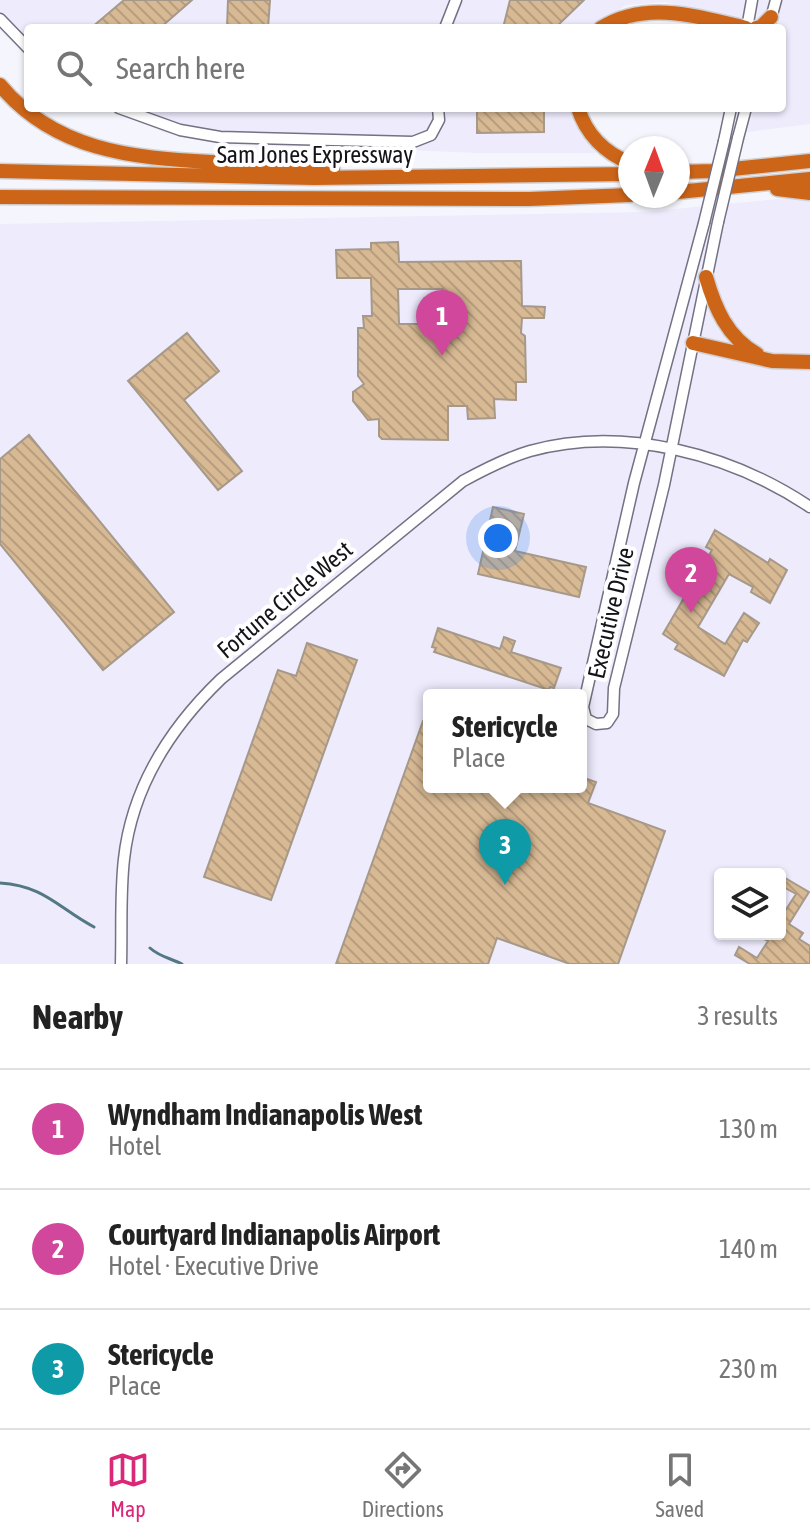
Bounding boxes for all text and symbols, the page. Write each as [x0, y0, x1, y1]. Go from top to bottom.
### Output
search box [24, 24, 786, 112]
icon: search [52, 46, 96, 90]
text: Search here [116, 51, 245, 85]
north arrow [618, 136, 690, 208]
street label: Sam Jones Expressway [217, 141, 413, 168]
pin: 1 [416, 290, 468, 356]
your location [478, 518, 518, 558]
street label: Fortune Circle West [212, 535, 357, 664]
street label: Executive Drive [582, 545, 639, 681]
pin: 2 [665, 547, 717, 613]
popup [423, 689, 587, 793]
text: Stericycle [452, 709, 558, 743]
text: Place [452, 743, 505, 773]
pin: 3 [479, 819, 531, 885]
map controls [714, 868, 786, 940]
button: layers [714, 868, 786, 940]
text: Nearby [32, 997, 123, 1036]
text: 3 results [697, 1001, 778, 1031]
text: Wyndham Indianapolis West [108, 1097, 422, 1131]
text: 1 [52, 1114, 64, 1144]
text: 130 m [719, 1114, 778, 1144]
text: Hotel [108, 1131, 161, 1161]
text: Courtyard Indianapolis Airport [108, 1217, 440, 1251]
text: 2 [52, 1234, 64, 1264]
text: 140 m [719, 1234, 778, 1264]
text: Hotel · Executive Drive [108, 1251, 319, 1281]
text: Stericycle [108, 1337, 214, 1371]
text: 3 [52, 1354, 64, 1384]
text: 230 m [719, 1354, 778, 1384]
text: Place [108, 1371, 161, 1401]
tab: Map [106, 1448, 150, 1522]
tab: Directions [362, 1448, 444, 1522]
tab: Saved [655, 1448, 704, 1522]

